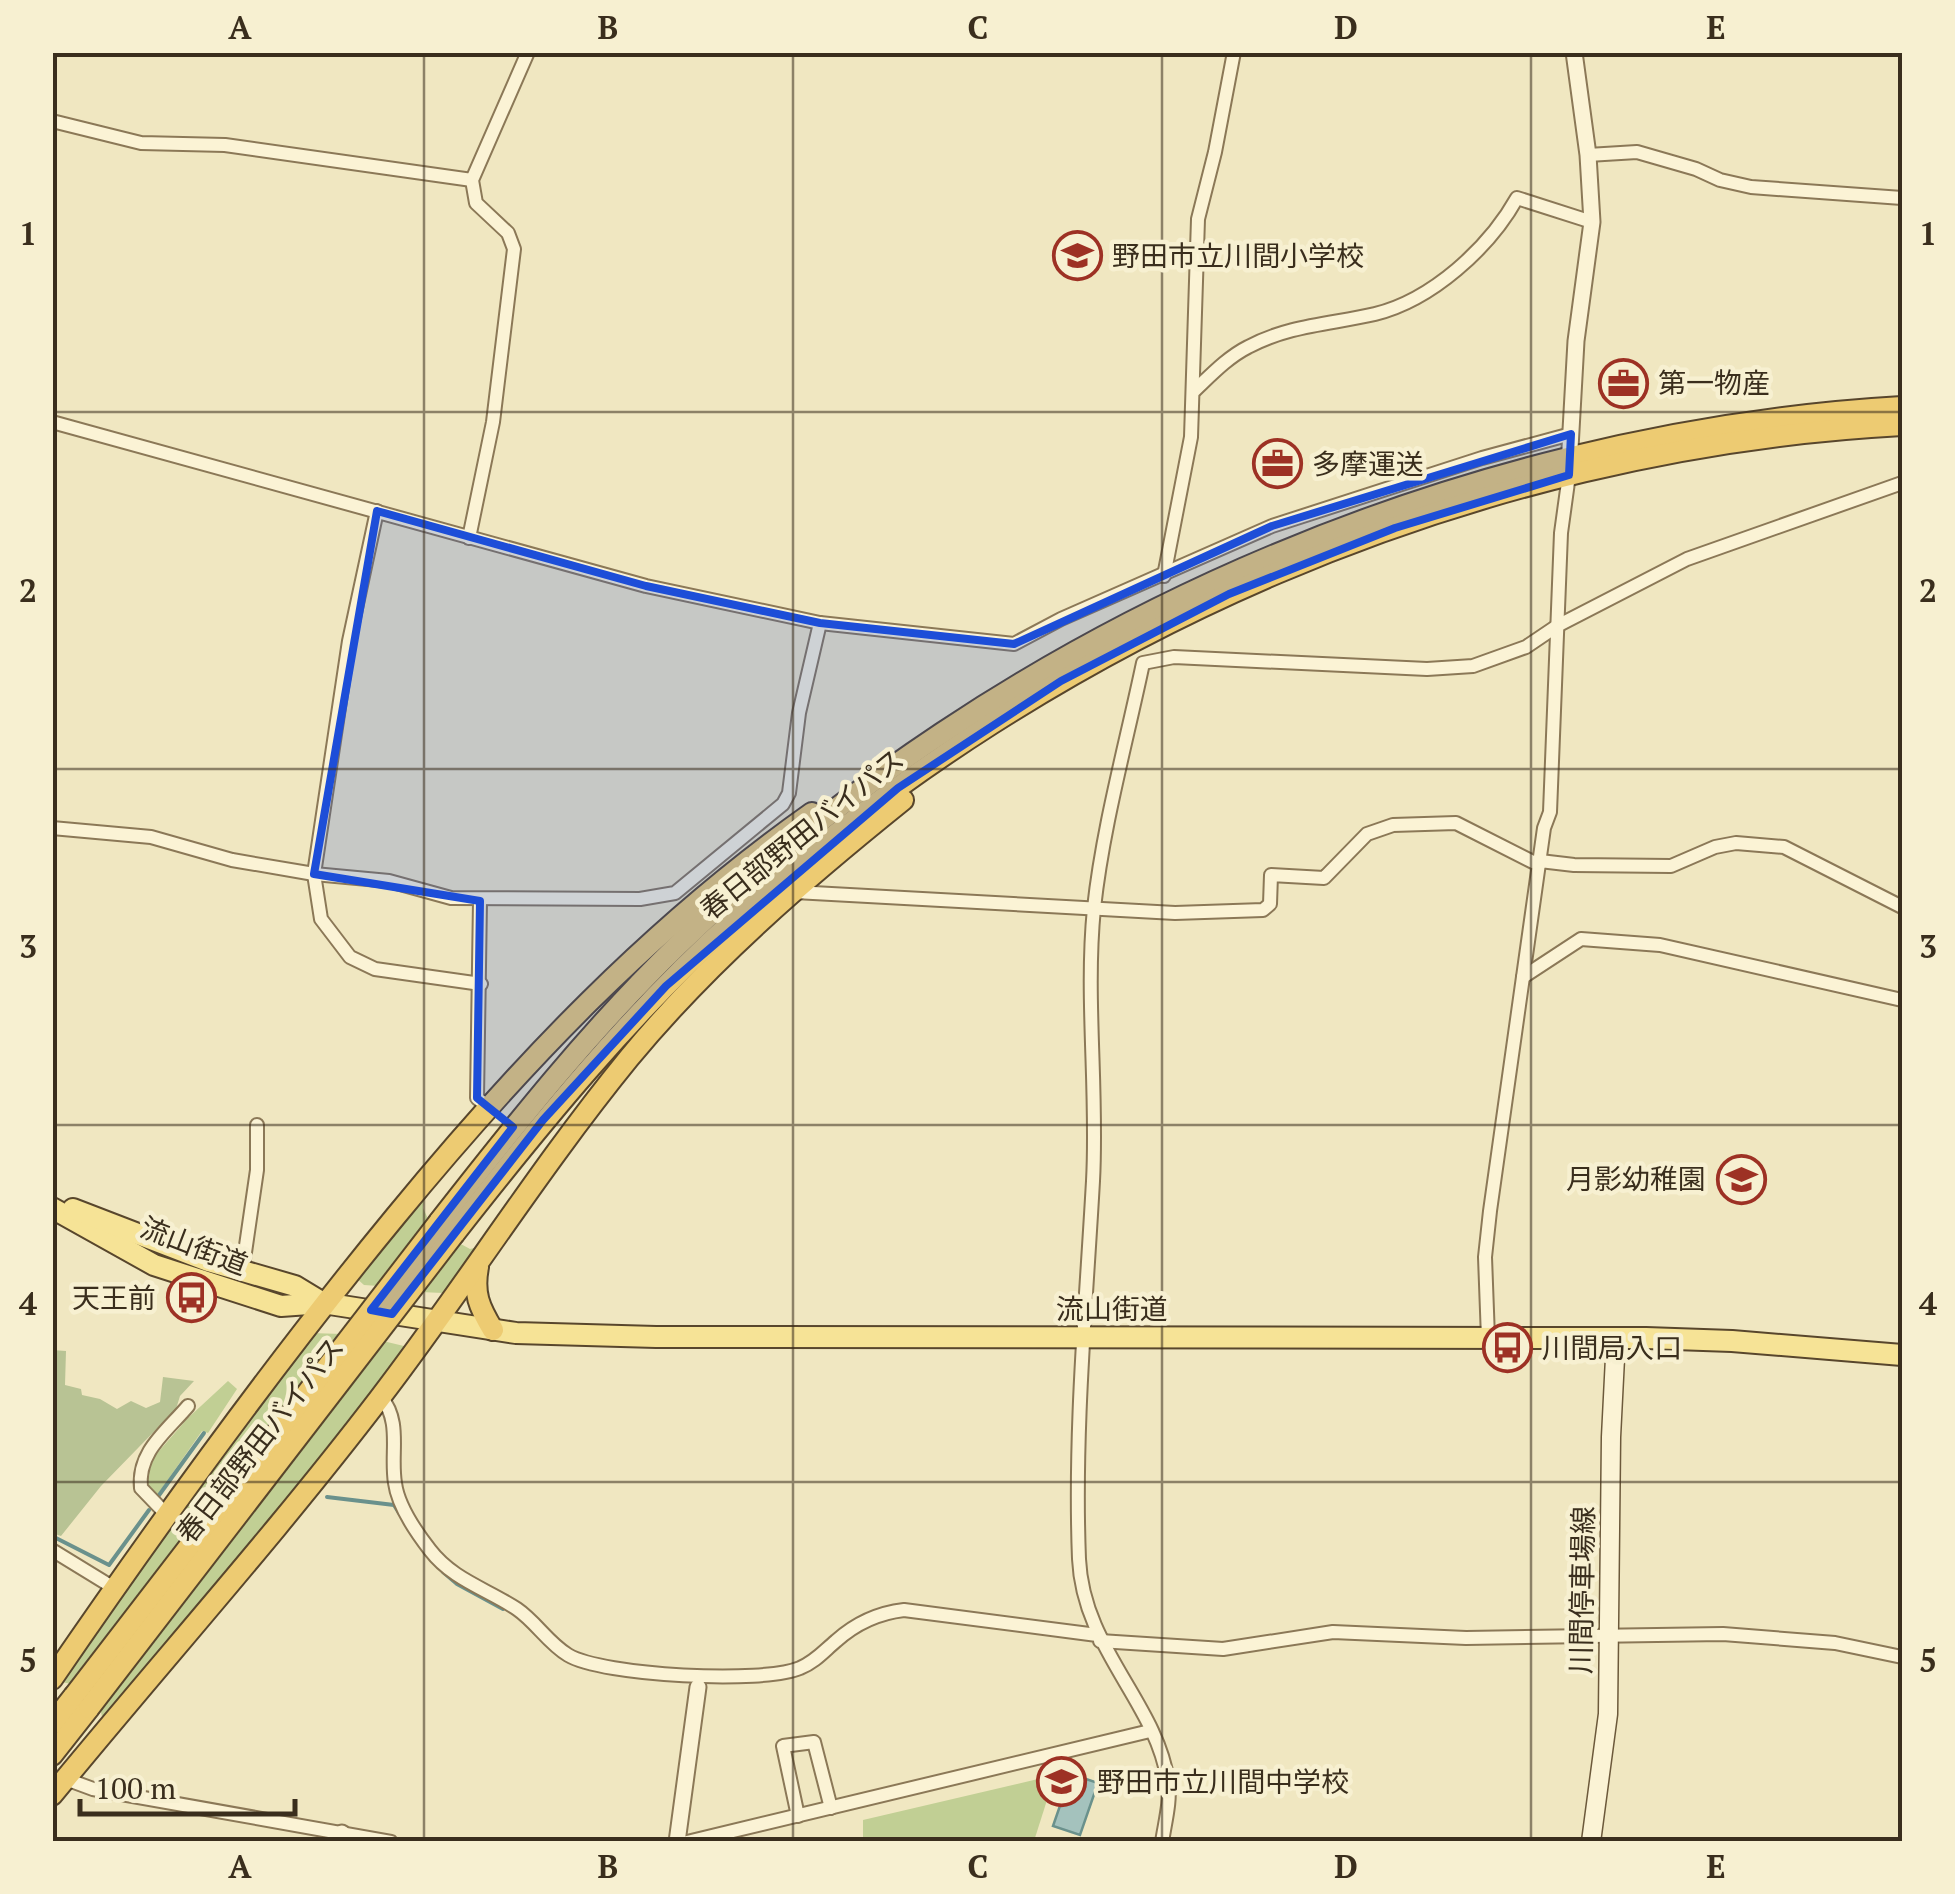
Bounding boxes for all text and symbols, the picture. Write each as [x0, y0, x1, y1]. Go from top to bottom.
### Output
text: A [228, 6, 252, 48]
text: B [598, 6, 618, 48]
text: C [968, 6, 988, 48]
text: D [1334, 6, 1358, 48]
text: E [1706, 6, 1726, 48]
text: 1 [19, 212, 37, 254]
text: 1 [1919, 212, 1937, 254]
school or university icon: 野田市立川間小学校 [1051, 230, 1103, 282]
place label: 野田市立川間小学校 [1112, 237, 1364, 274]
office icon: 第一物産 [1597, 357, 1649, 409]
place label: 第一物産 [1658, 364, 1770, 401]
office icon: 多摩運送 [1251, 438, 1303, 490]
place label: 多摩運送 [1312, 445, 1424, 482]
text: 2 [19, 569, 37, 611]
text: 2 [1919, 569, 1937, 611]
street label: 春日部野田バイパス [692, 740, 911, 927]
text: 3 [19, 925, 37, 967]
text: 3 [1919, 925, 1937, 967]
school or university icon: 月影幼稚園 [1715, 1153, 1767, 1205]
place label: 月影幼稚園 [1566, 1160, 1706, 1197]
street label: 流山街道 [135, 1208, 253, 1283]
bus stop icon: 天王前 [165, 1272, 217, 1324]
place label: 天王前 [72, 1279, 156, 1316]
text: 4 [19, 1282, 37, 1324]
text: 4 [1919, 1282, 1937, 1324]
street label: 流山街道 [1056, 1290, 1168, 1327]
bus stop icon: 川間局入口 [1481, 1322, 1533, 1374]
street label: 春日部野田バイパス [168, 1329, 352, 1550]
place label: 川間局入口 [1542, 1329, 1682, 1366]
street label: 川間停車場線 [1562, 1506, 1601, 1674]
text: 5 [19, 1639, 37, 1681]
text: 5 [1919, 1639, 1937, 1681]
scale bar [80, 1754, 295, 1816]
school or university icon: 野田市立川間中学校 [1036, 1756, 1088, 1808]
place label: 野田市立川間中学校 [1097, 1763, 1349, 1800]
text: 100 m [95, 1768, 176, 1808]
text: A [228, 1845, 252, 1887]
text: B [598, 1845, 618, 1887]
text: C [968, 1845, 988, 1887]
text: D [1334, 1845, 1358, 1887]
text: E [1706, 1845, 1726, 1887]

